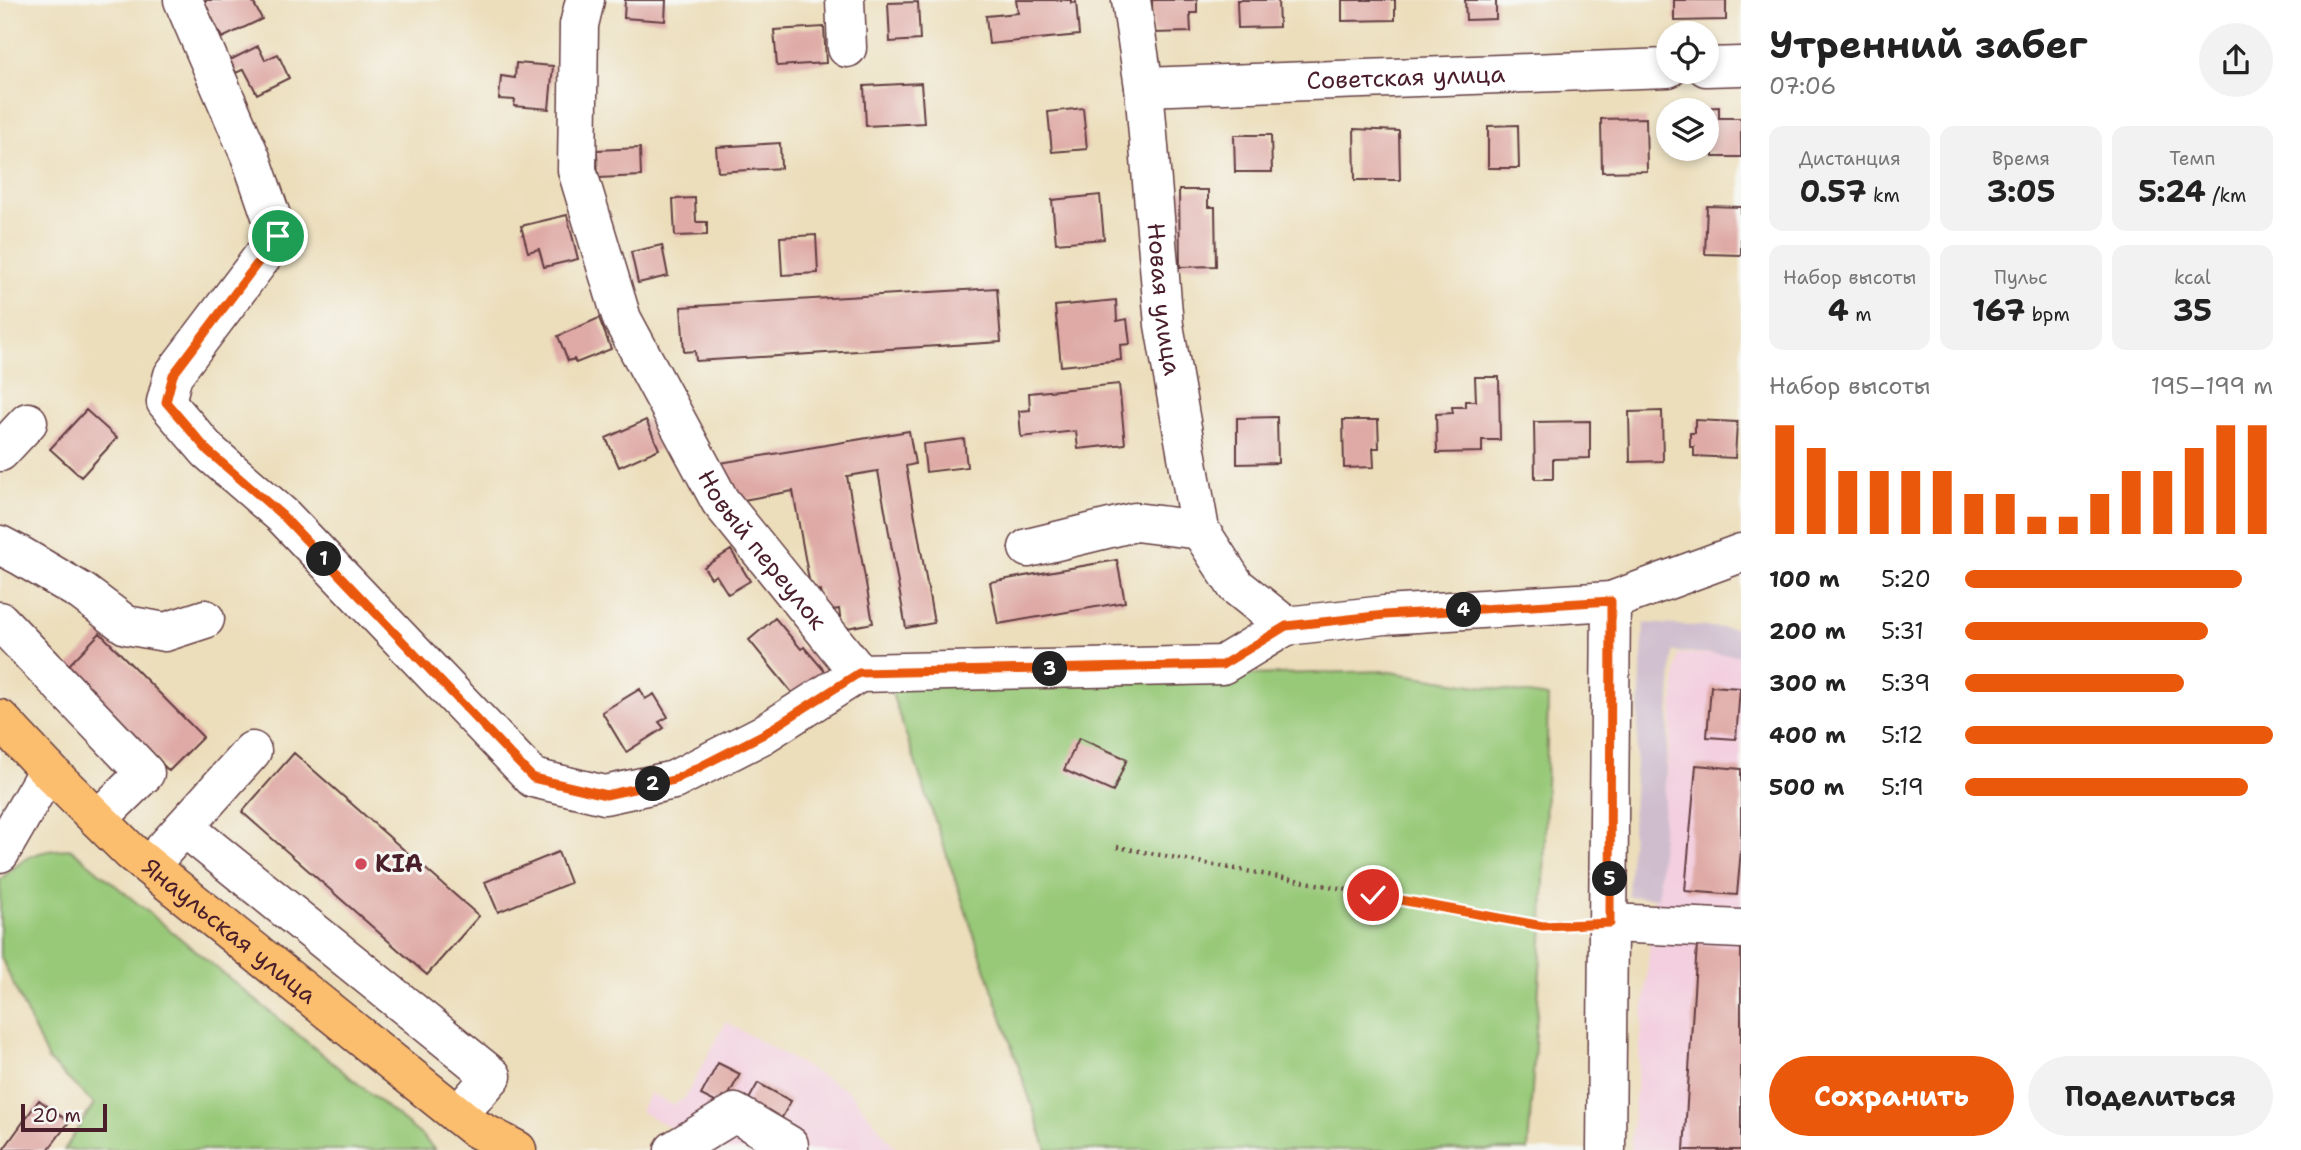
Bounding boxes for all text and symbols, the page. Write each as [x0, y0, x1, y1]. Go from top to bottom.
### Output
text: Утренний забег [1769, 19, 2087, 70]
map controls [1656, 21, 1719, 161]
button: locate [1656, 21, 1719, 84]
button: share [2199, 23, 2273, 97]
street label: Советская улица [1306, 58, 1506, 97]
text: 07:06 [1769, 71, 1836, 101]
button: layers [1656, 98, 1719, 161]
text: Дистанция [1799, 146, 1901, 171]
text: Время [1992, 146, 2050, 171]
text: Темп [2169, 146, 2215, 171]
text: 0.57 [1799, 171, 1867, 212]
text: 3:05 [1986, 171, 2056, 212]
text: 5:24 [2138, 171, 2206, 212]
text: km [1867, 183, 1900, 208]
text: /km [2206, 183, 2246, 208]
pin [248, 206, 308, 266]
icon: arrive [259, 217, 297, 255]
street label: Новая улица [1139, 222, 1189, 378]
text: Набор высоты [1783, 265, 1916, 290]
text: Пульс [1994, 265, 2048, 290]
text: kcal [2174, 265, 2211, 290]
text: 4 [1828, 290, 1849, 331]
text: 167 [1972, 290, 2025, 331]
text: 35 [2173, 290, 2212, 331]
text: m [1849, 302, 1872, 327]
text: bpm [2025, 302, 2070, 327]
text: Набор высоты [1769, 371, 1930, 401]
text: 195–199 m [2151, 371, 2273, 401]
street label: Новый переулок [690, 464, 834, 637]
pin: 1 [306, 542, 342, 576]
text: 1 [319, 546, 328, 571]
text: 100 m [1769, 564, 1840, 594]
text: 5:20 [1881, 564, 1931, 594]
pin: 4 [1446, 592, 1482, 628]
text: 4 [1457, 597, 1470, 622]
text: 200 m [1769, 616, 1846, 646]
text: 5:31 [1881, 616, 1924, 646]
pin: 3 [1032, 652, 1068, 686]
text: 3 [1043, 656, 1056, 681]
text: 300 m [1769, 668, 1846, 698]
text: 5:39 [1881, 668, 1930, 698]
text: 400 m [1769, 720, 1846, 750]
text: 5:12 [1881, 720, 1923, 750]
pin: 2 [636, 766, 670, 802]
text: 2 [646, 771, 659, 796]
text: 500 m [1769, 772, 1844, 802]
text: 5:19 [1881, 772, 1924, 802]
place label: KIA [375, 848, 423, 880]
street label: Янаульская улица [135, 851, 323, 1011]
marker: KIA [353, 856, 369, 872]
pin: 5 [1592, 862, 1628, 896]
pin [1343, 865, 1403, 925]
text: 5 [1604, 866, 1615, 891]
icon: check [1354, 876, 1392, 914]
button: Сохранить [1769, 1056, 2014, 1136]
button: Поделиться [2028, 1056, 2273, 1136]
scale bar [21, 1101, 107, 1133]
text: 20 m [32, 1103, 81, 1128]

